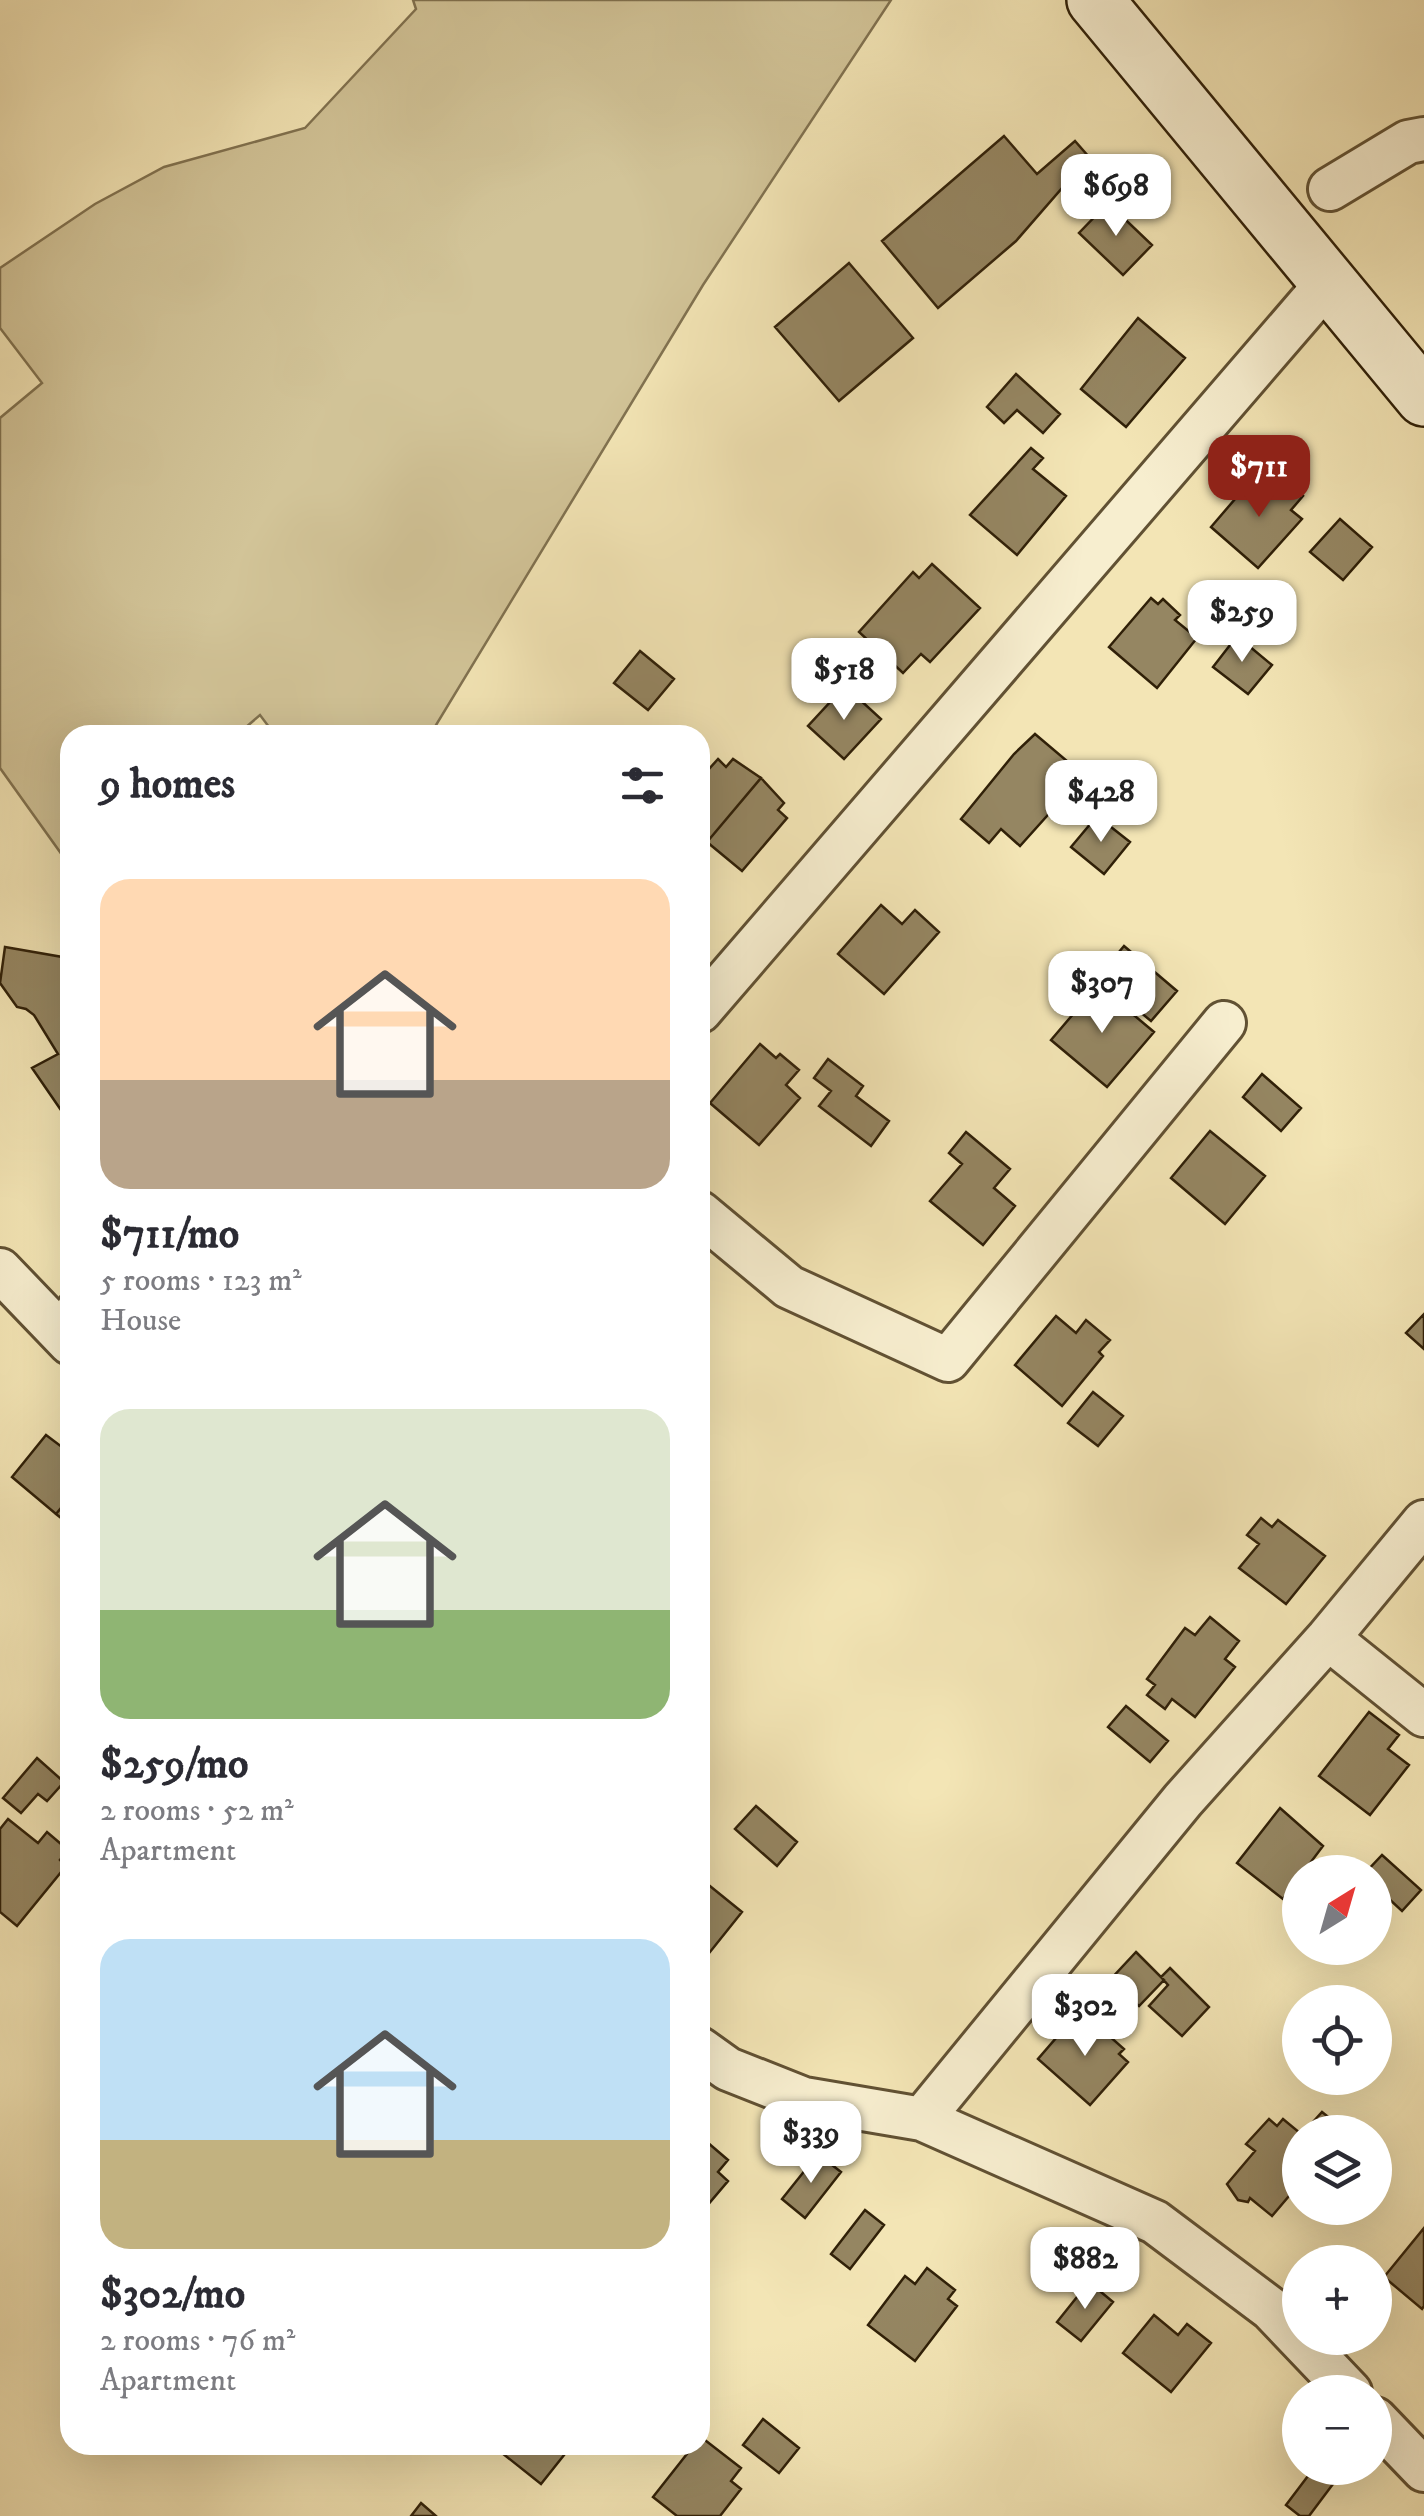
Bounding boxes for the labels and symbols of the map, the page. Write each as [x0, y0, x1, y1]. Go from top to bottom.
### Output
pin: $698 [1057, 154, 1175, 239]
pin: $711 [1200, 435, 1318, 520]
pin: $259 [1183, 580, 1301, 665]
pin: $518 [785, 638, 903, 723]
pin: $428 [1042, 760, 1160, 845]
pin: $307 [1043, 951, 1161, 1036]
north arrow [1282, 1855, 1392, 1965]
pin: $302 [1026, 1974, 1144, 2059]
pin: $339 [752, 2101, 870, 2186]
pin: $882 [1026, 2227, 1144, 2312]

